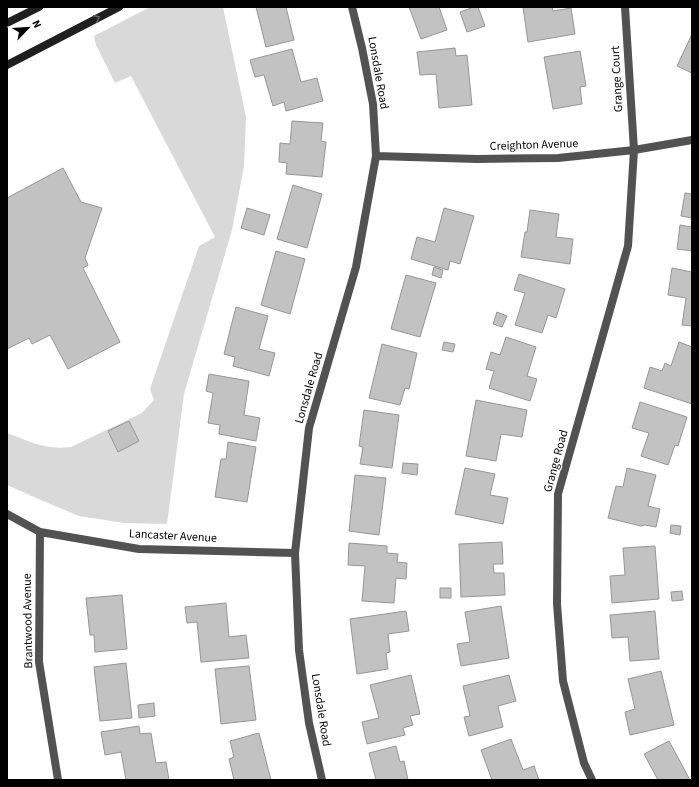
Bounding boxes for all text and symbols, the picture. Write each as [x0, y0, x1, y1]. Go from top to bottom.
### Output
north arrow [8, 8, 48, 48]
one-way arrow [93, 15, 100, 23]
text: N [28, 17, 45, 30]
street label: Lonsdale Road [363, 35, 393, 111]
street label: Grange Court [607, 45, 627, 113]
street label: Creighton Avenue [489, 135, 579, 155]
street label: Lonsdale Road [291, 350, 327, 426]
street label: Grange Road [540, 428, 572, 494]
street label: Lancaster Avenue [129, 525, 217, 547]
street label: Brantwood Avenue [19, 573, 37, 669]
street label: Lonsdale Road [307, 672, 335, 748]

